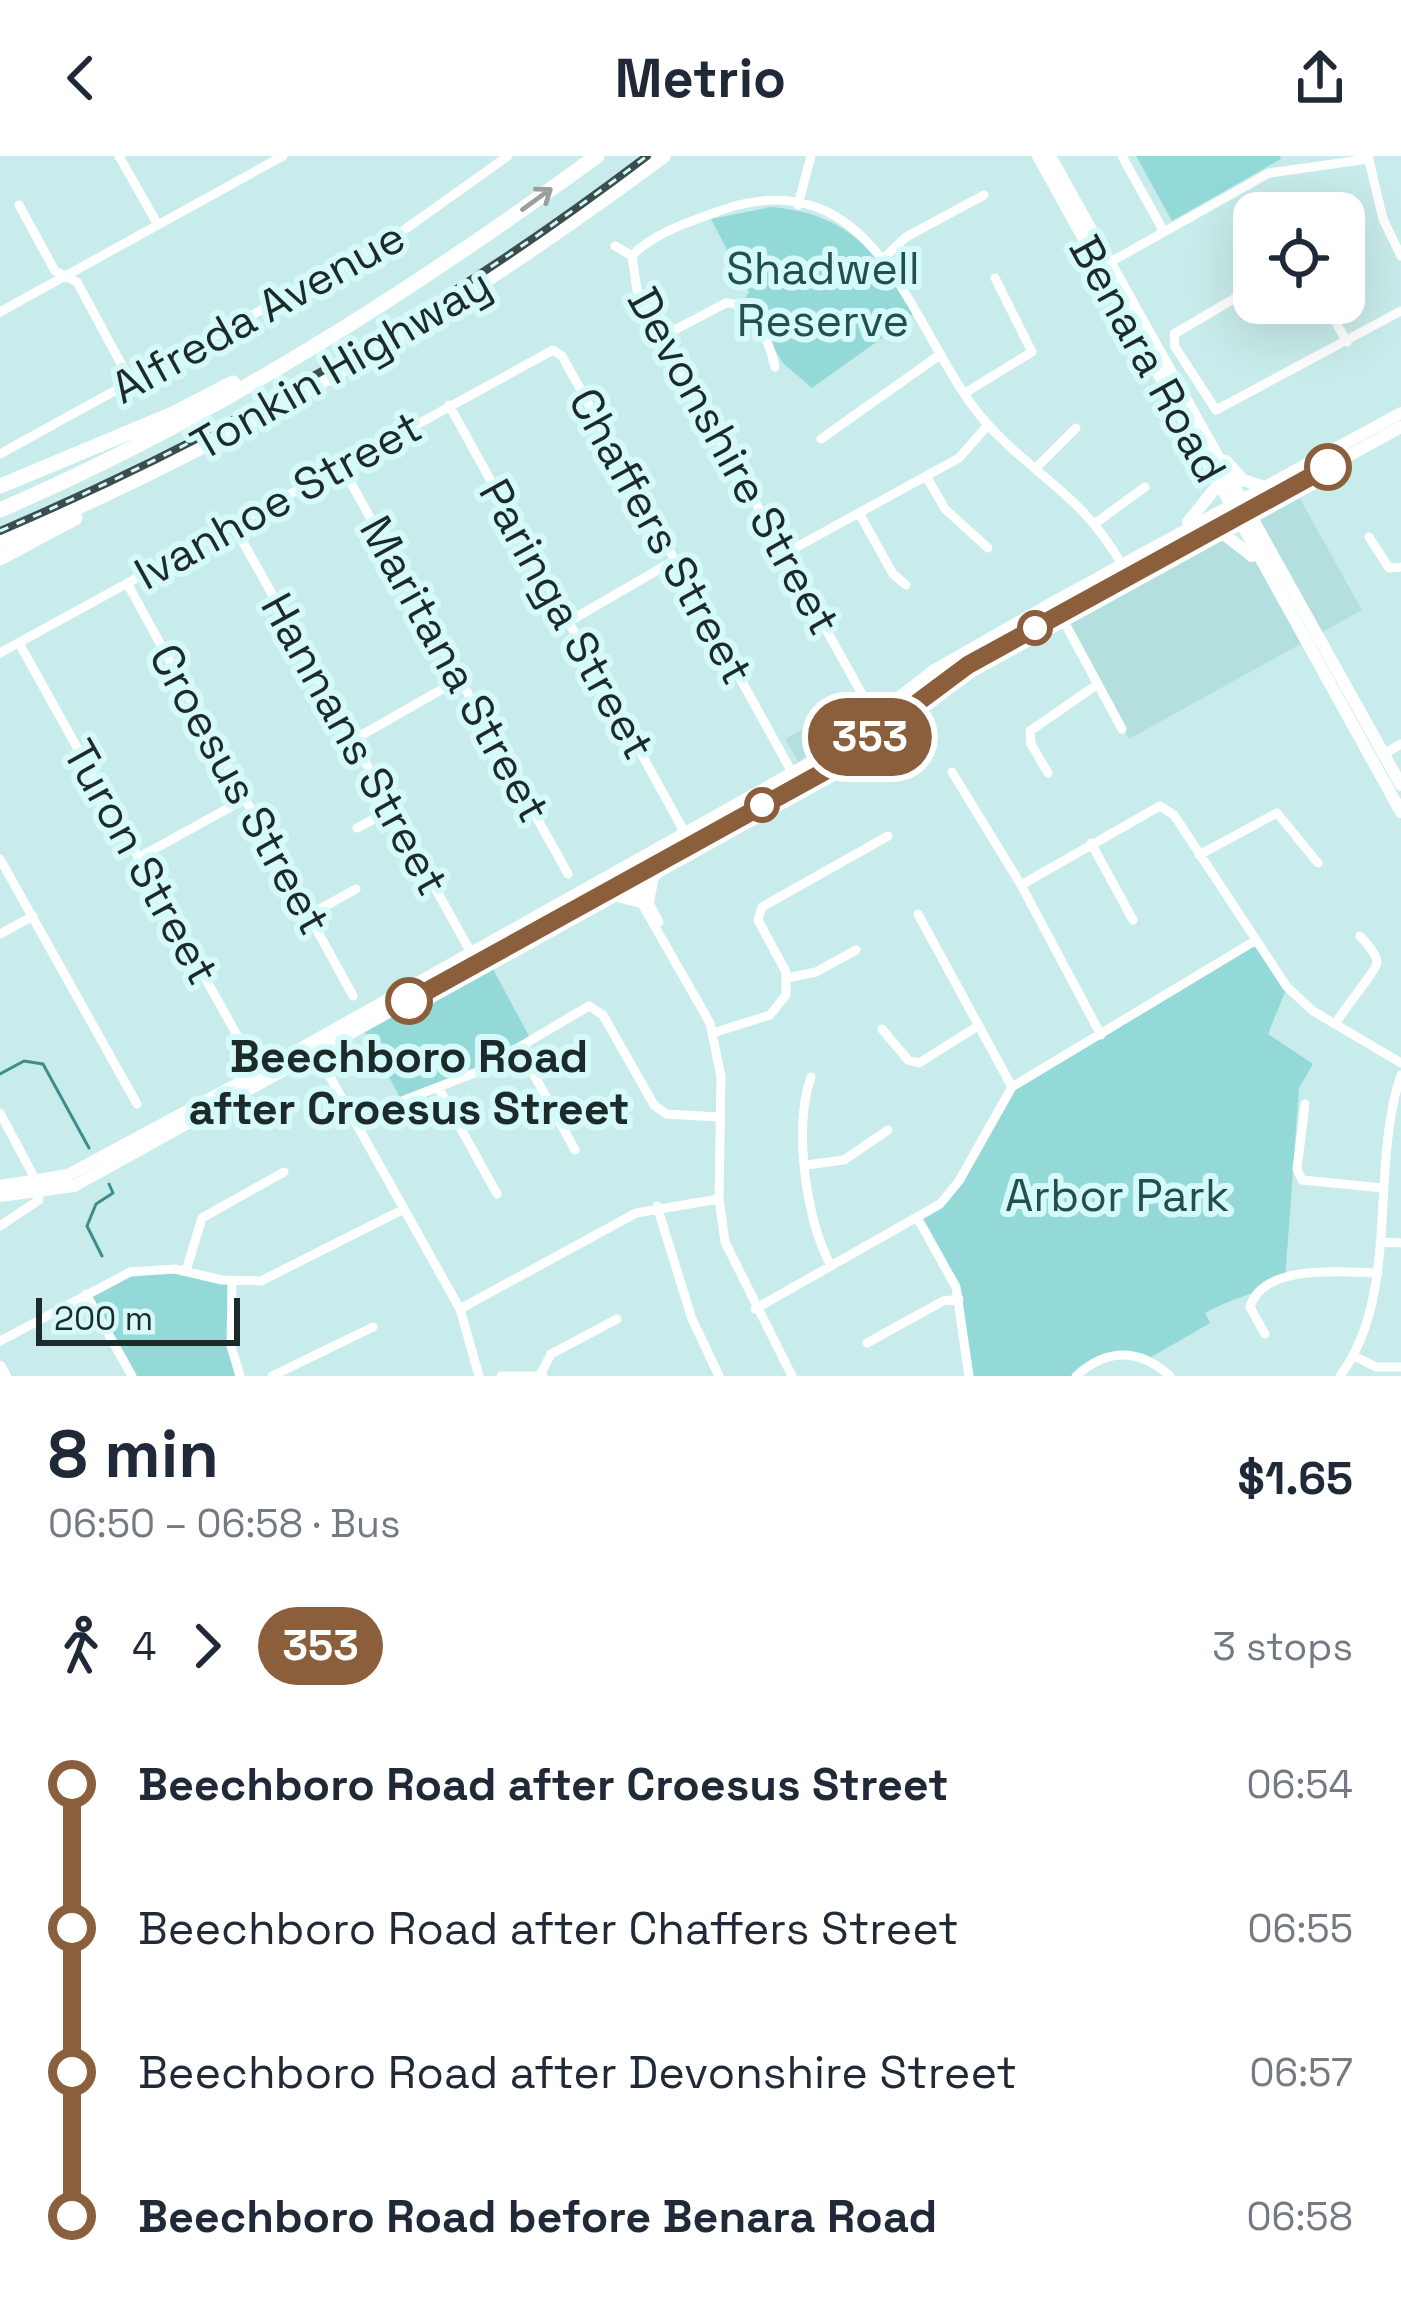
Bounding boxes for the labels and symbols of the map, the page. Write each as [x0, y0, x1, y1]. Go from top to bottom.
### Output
one-way arrow [519, 187, 552, 212]
street label: Alfreda Avenue [101, 208, 415, 416]
street label: Benara Road [1057, 225, 1239, 493]
park label: Shadwell Reserve [726, 240, 920, 349]
street label: Tonkin Highway [181, 255, 501, 473]
street label: Devonshire Street [615, 277, 853, 645]
street label: Chaffers Street [556, 378, 766, 694]
street label: Ivanhoe Street [125, 398, 431, 602]
unlabelled marker [1306, 445, 1350, 489]
street label: Paringa Street [466, 469, 668, 769]
street label: Maritana Street [347, 506, 563, 832]
street label: Hannans Street [248, 583, 462, 905]
unlabelled marker [1019, 612, 1051, 644]
street label: Croesus Street [137, 634, 343, 944]
line badge: 353 [801, 698, 939, 776]
street label: Turon Street [50, 730, 232, 994]
unlabelled marker [746, 789, 778, 821]
marker: Beechboro Road after Croesus Street [387, 979, 431, 1023]
place label: Beechboro Road after Croesus Street [189, 1028, 629, 1137]
park label: Arbor Park [1005, 1167, 1229, 1224]
scale bar [36, 1292, 240, 1345]

